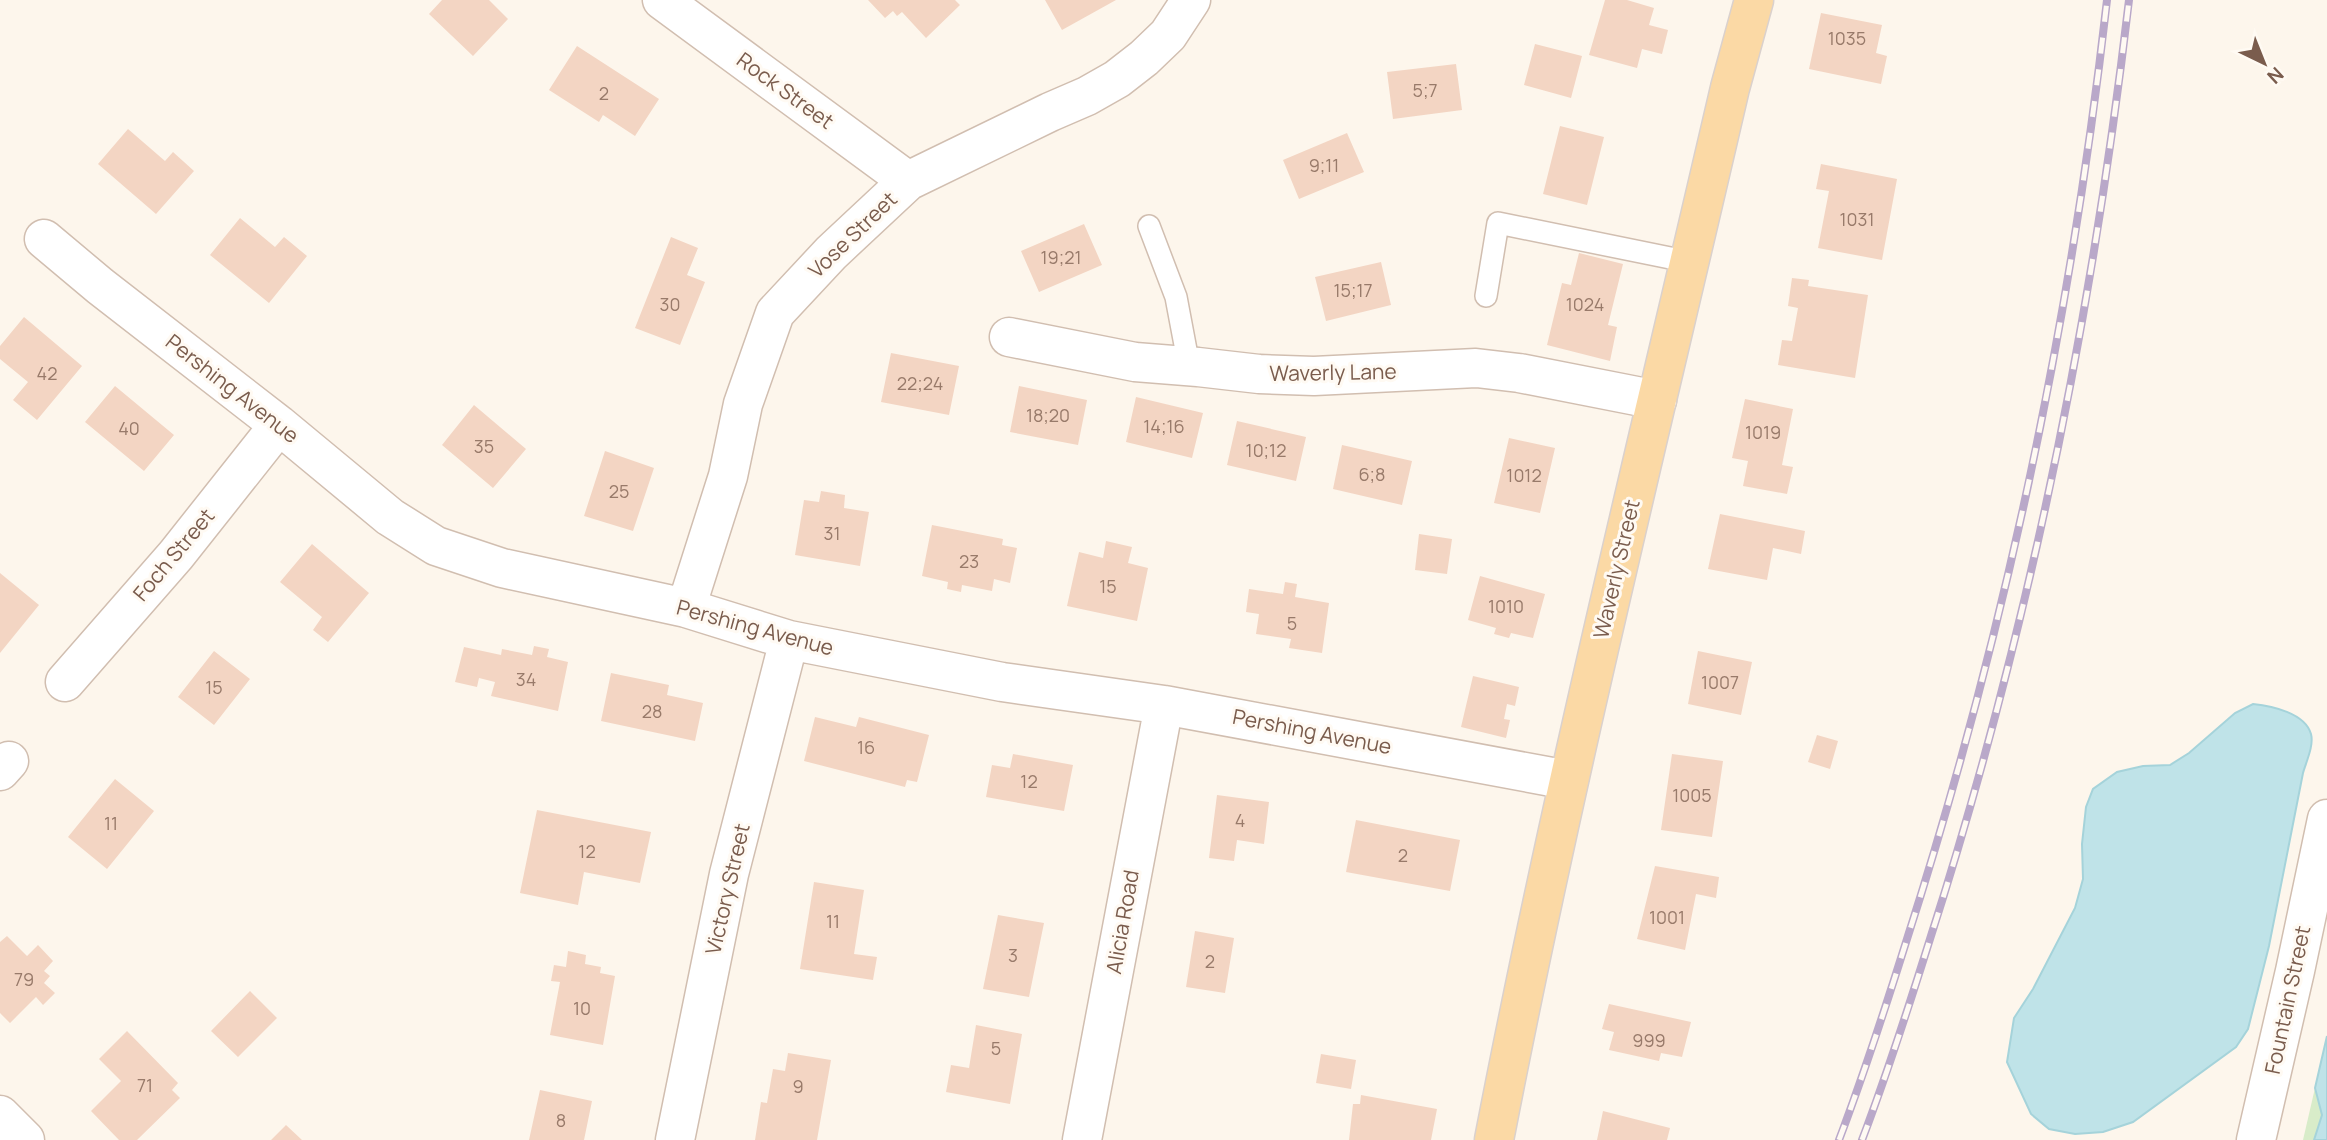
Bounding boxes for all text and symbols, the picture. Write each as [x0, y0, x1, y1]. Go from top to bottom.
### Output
house number: 1035 [1828, 26, 1866, 50]
north arrow [2229, 28, 2299, 98]
street label: Rock Street [731, 45, 840, 135]
text: N [2262, 61, 2289, 90]
house number: 5;7 [1413, 78, 1437, 102]
house number: 2 [599, 81, 609, 105]
house number: 9;11 [1309, 153, 1339, 177]
street label: Vose Street [802, 185, 903, 284]
house number: 1031 [1840, 207, 1874, 231]
house number: 19;21 [1041, 245, 1081, 269]
house number: 15;17 [1334, 278, 1372, 302]
house number: 30 [660, 292, 680, 316]
house number: 1024 [1566, 292, 1604, 316]
street label: Pershing Avenue [160, 327, 305, 449]
street label: Waverly Lane [1269, 357, 1397, 387]
house number: 42 [37, 361, 57, 385]
house number: 22;24 [897, 371, 943, 395]
house number: 18;20 [1026, 403, 1070, 427]
house number: 14;16 [1143, 414, 1185, 438]
house number: 40 [118, 416, 140, 440]
house number: 1019 [1745, 420, 1781, 444]
house number: 35 [474, 434, 494, 458]
house number: 10;12 [1246, 438, 1286, 462]
house number: 6;8 [1358, 462, 1386, 486]
house number: 1012 [1506, 463, 1542, 487]
house number: 25 [609, 479, 629, 503]
street label: Waverly Street [1586, 496, 1646, 641]
street label: Foch Street [126, 502, 220, 607]
house number: 31 [824, 521, 840, 545]
house number: 23 [959, 549, 979, 573]
house number: 15 [1099, 574, 1117, 598]
street label: Pershing Avenue [674, 593, 837, 661]
house number: 1010 [1488, 594, 1524, 618]
house number: 5 [1287, 611, 1297, 635]
house number: 34 [516, 667, 536, 691]
house number: 1007 [1701, 670, 1739, 694]
house number: 15 [205, 675, 223, 699]
house number: 28 [642, 699, 662, 723]
street label: Pershing Avenue [1230, 702, 1394, 760]
house number: 16 [857, 735, 875, 759]
house number: 12 [1020, 769, 1038, 793]
house number: 1005 [1672, 783, 1712, 807]
house number: 4 [1235, 808, 1245, 832]
house number: 11 [104, 811, 118, 835]
street label: Victory Street [698, 821, 756, 957]
house number: 12 [578, 839, 596, 863]
house number: 2 [1398, 843, 1408, 867]
street label: Alicia Road [1099, 868, 1145, 976]
house number: 1001 [1649, 905, 1685, 929]
house number: 11 [826, 909, 840, 933]
street label: Fountain Street [2258, 923, 2316, 1077]
house number: 3 [1008, 943, 1018, 967]
house number: 2 [1205, 949, 1215, 973]
house number: 79 [14, 967, 34, 991]
house number: 10 [573, 996, 591, 1020]
house number: 999 [1632, 1028, 1666, 1052]
house number: 5 [991, 1036, 1001, 1060]
house number: 71 [137, 1073, 153, 1097]
house number: 9 [792, 1074, 804, 1098]
house number: 8 [556, 1108, 566, 1132]

